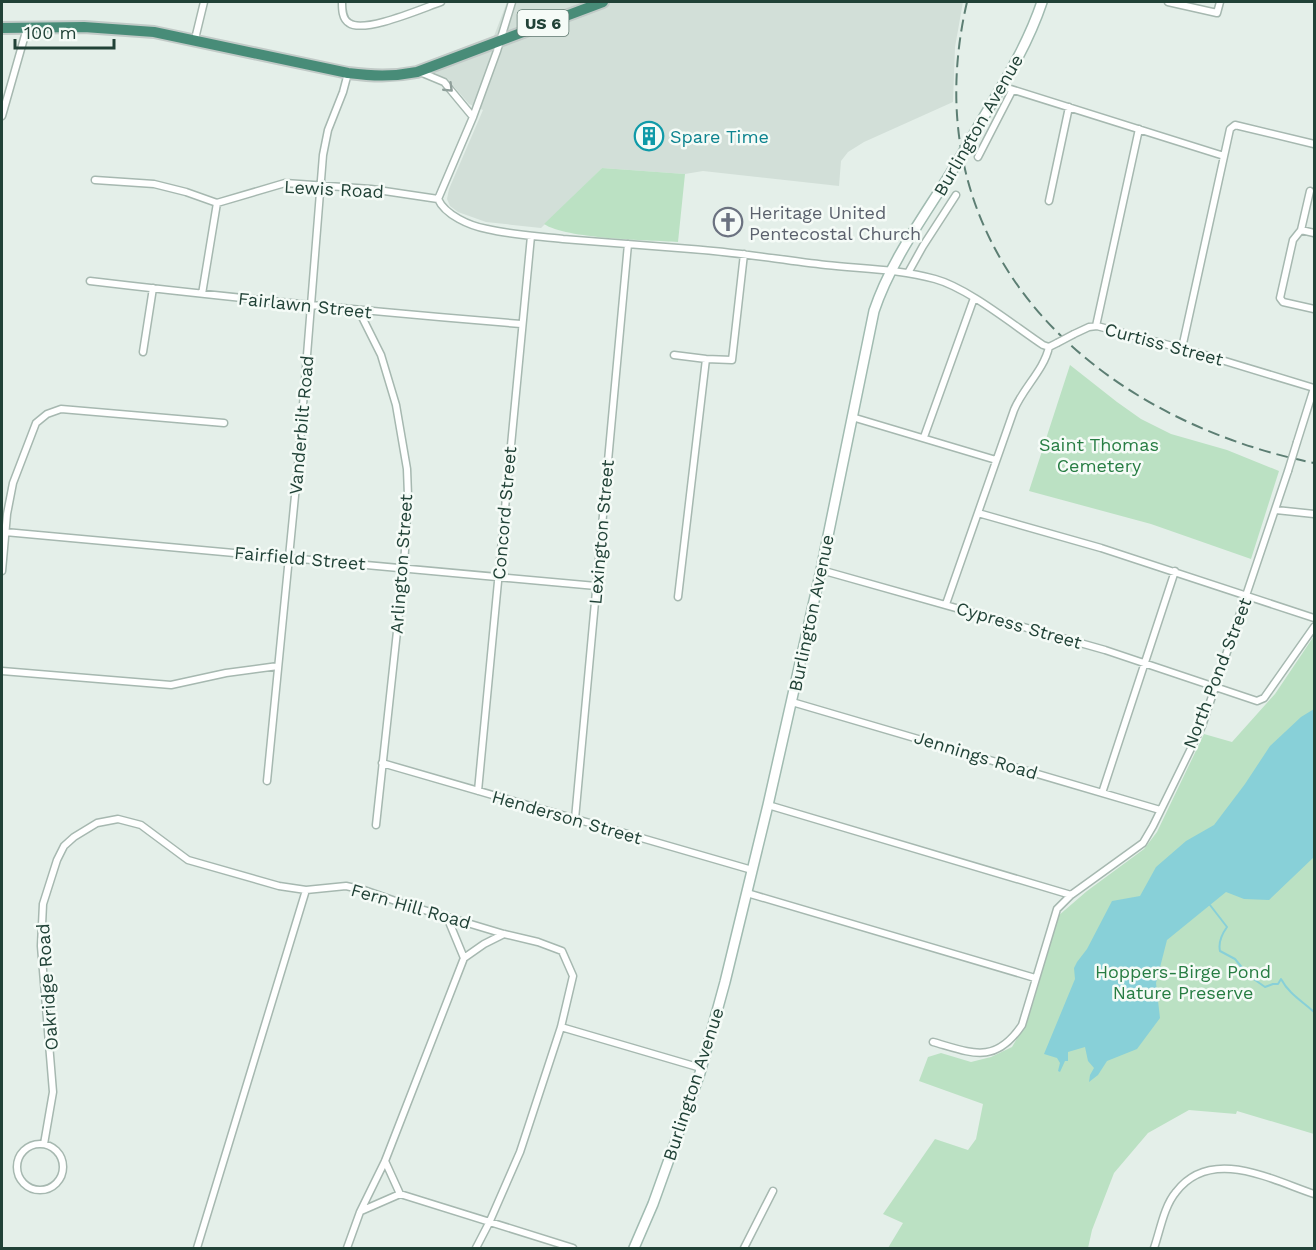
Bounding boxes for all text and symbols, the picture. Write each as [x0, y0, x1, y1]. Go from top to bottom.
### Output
road number: US 6 [518, 10, 568, 36]
scale bar [15, 12, 114, 50]
text: 100 m [24, 22, 77, 43]
street label: Burlington Avenue [929, 51, 1027, 199]
one-way arrow [443, 81, 453, 92]
building icon: Spare Time [633, 120, 665, 152]
place label: Spare Time [670, 126, 769, 147]
street label: Lewis Road [283, 176, 385, 202]
place label: Heritage United Pentecostal Church [749, 202, 921, 244]
church icon: Heritage United Pentecostal Church [712, 206, 744, 238]
street label: Fairlawn Street [237, 288, 373, 323]
street label: Curtiss Street [1102, 318, 1226, 370]
street label: Vanderbilt Road [284, 354, 318, 496]
park label: Saint Thomas Cemetery [1039, 434, 1159, 476]
street label: Concord Street [488, 445, 520, 581]
street label: Lexington Street [584, 458, 618, 605]
street label: Arlington Street [386, 493, 416, 635]
street label: Burlington Avenue [784, 533, 838, 693]
street label: Fairfield Street [233, 542, 367, 574]
street label: North Pond Street [1179, 594, 1256, 751]
street label: Cypress Street [954, 597, 1085, 653]
street label: Jennings Road [912, 726, 1040, 784]
street label: Henderson Street [490, 786, 645, 849]
street label: Fern Hill Road [349, 879, 473, 933]
street label: Oakridge Road [32, 923, 62, 1051]
park label: Hoppers-Birge Pond Nature Preserve [1095, 961, 1271, 1003]
street label: Burlington Avenue [658, 1005, 728, 1163]

